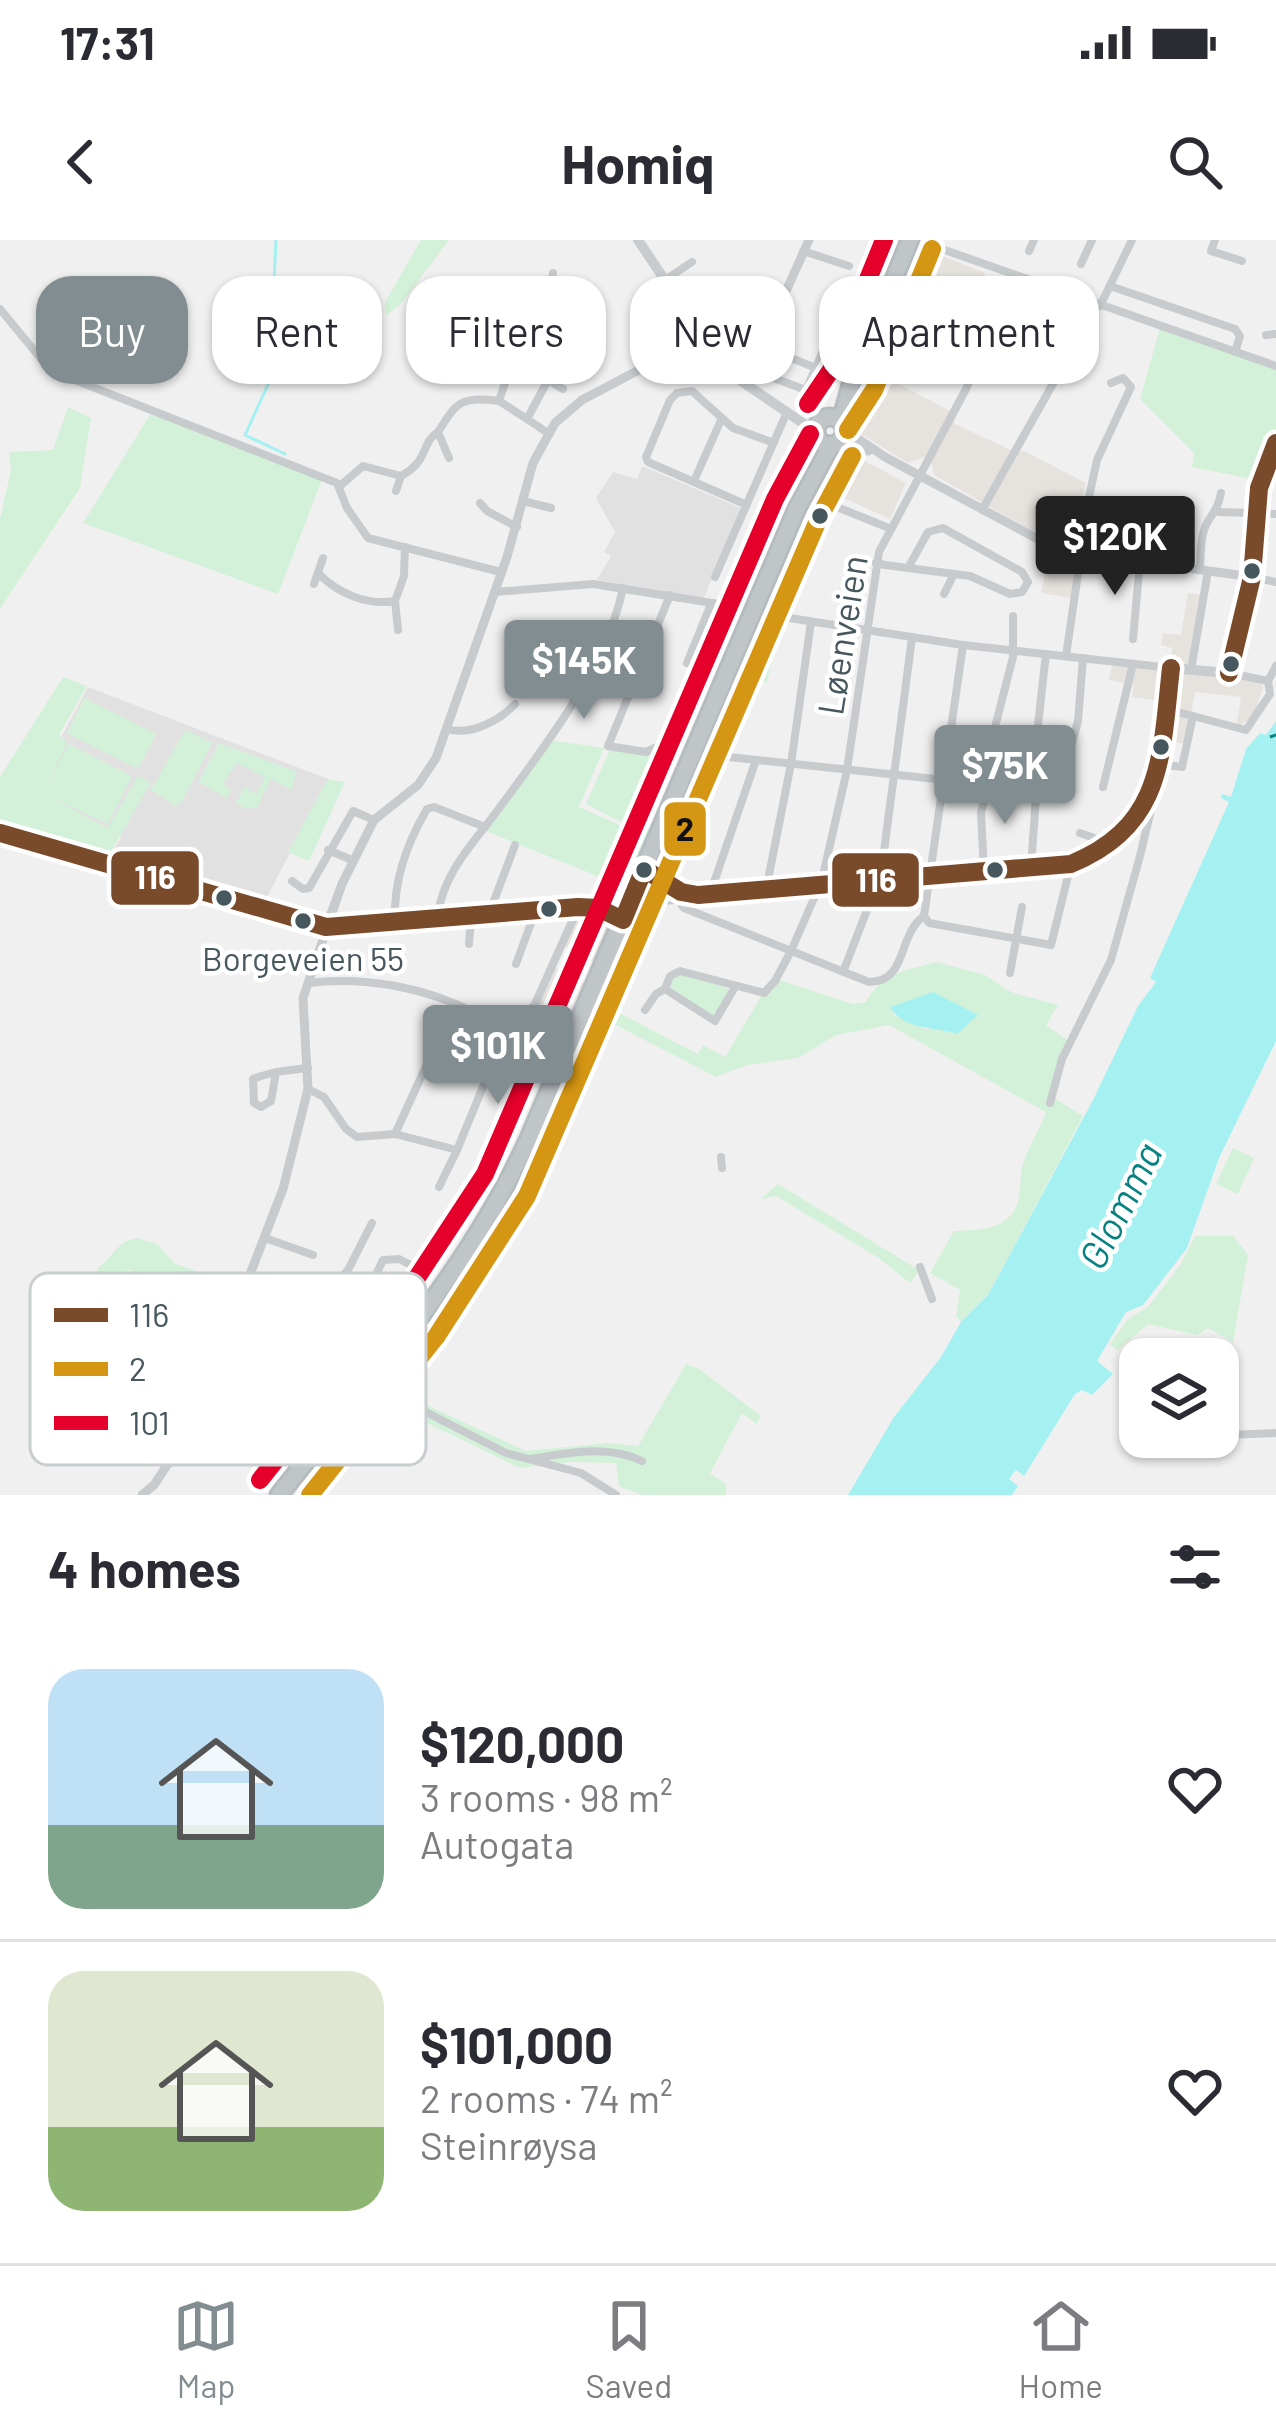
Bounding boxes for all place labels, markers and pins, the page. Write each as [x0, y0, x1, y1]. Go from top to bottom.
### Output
pin: $120K [1031, 496, 1199, 598]
unlabelled marker [809, 505, 831, 527]
unlabelled marker [1241, 560, 1263, 582]
pin: $145K [500, 620, 668, 722]
unlabelled marker [1220, 653, 1242, 675]
pin: $75K [934, 725, 1076, 827]
unlabelled marker [1150, 736, 1172, 758]
unlabelled marker [633, 859, 655, 881]
unlabelled marker [984, 859, 1006, 881]
unlabelled marker [213, 887, 235, 909]
unlabelled marker [538, 898, 560, 920]
marker: Borgeveien 55 [292, 910, 314, 932]
place label: Borgeveien 55 [202, 938, 404, 978]
pin: $101K [414, 1005, 582, 1107]

